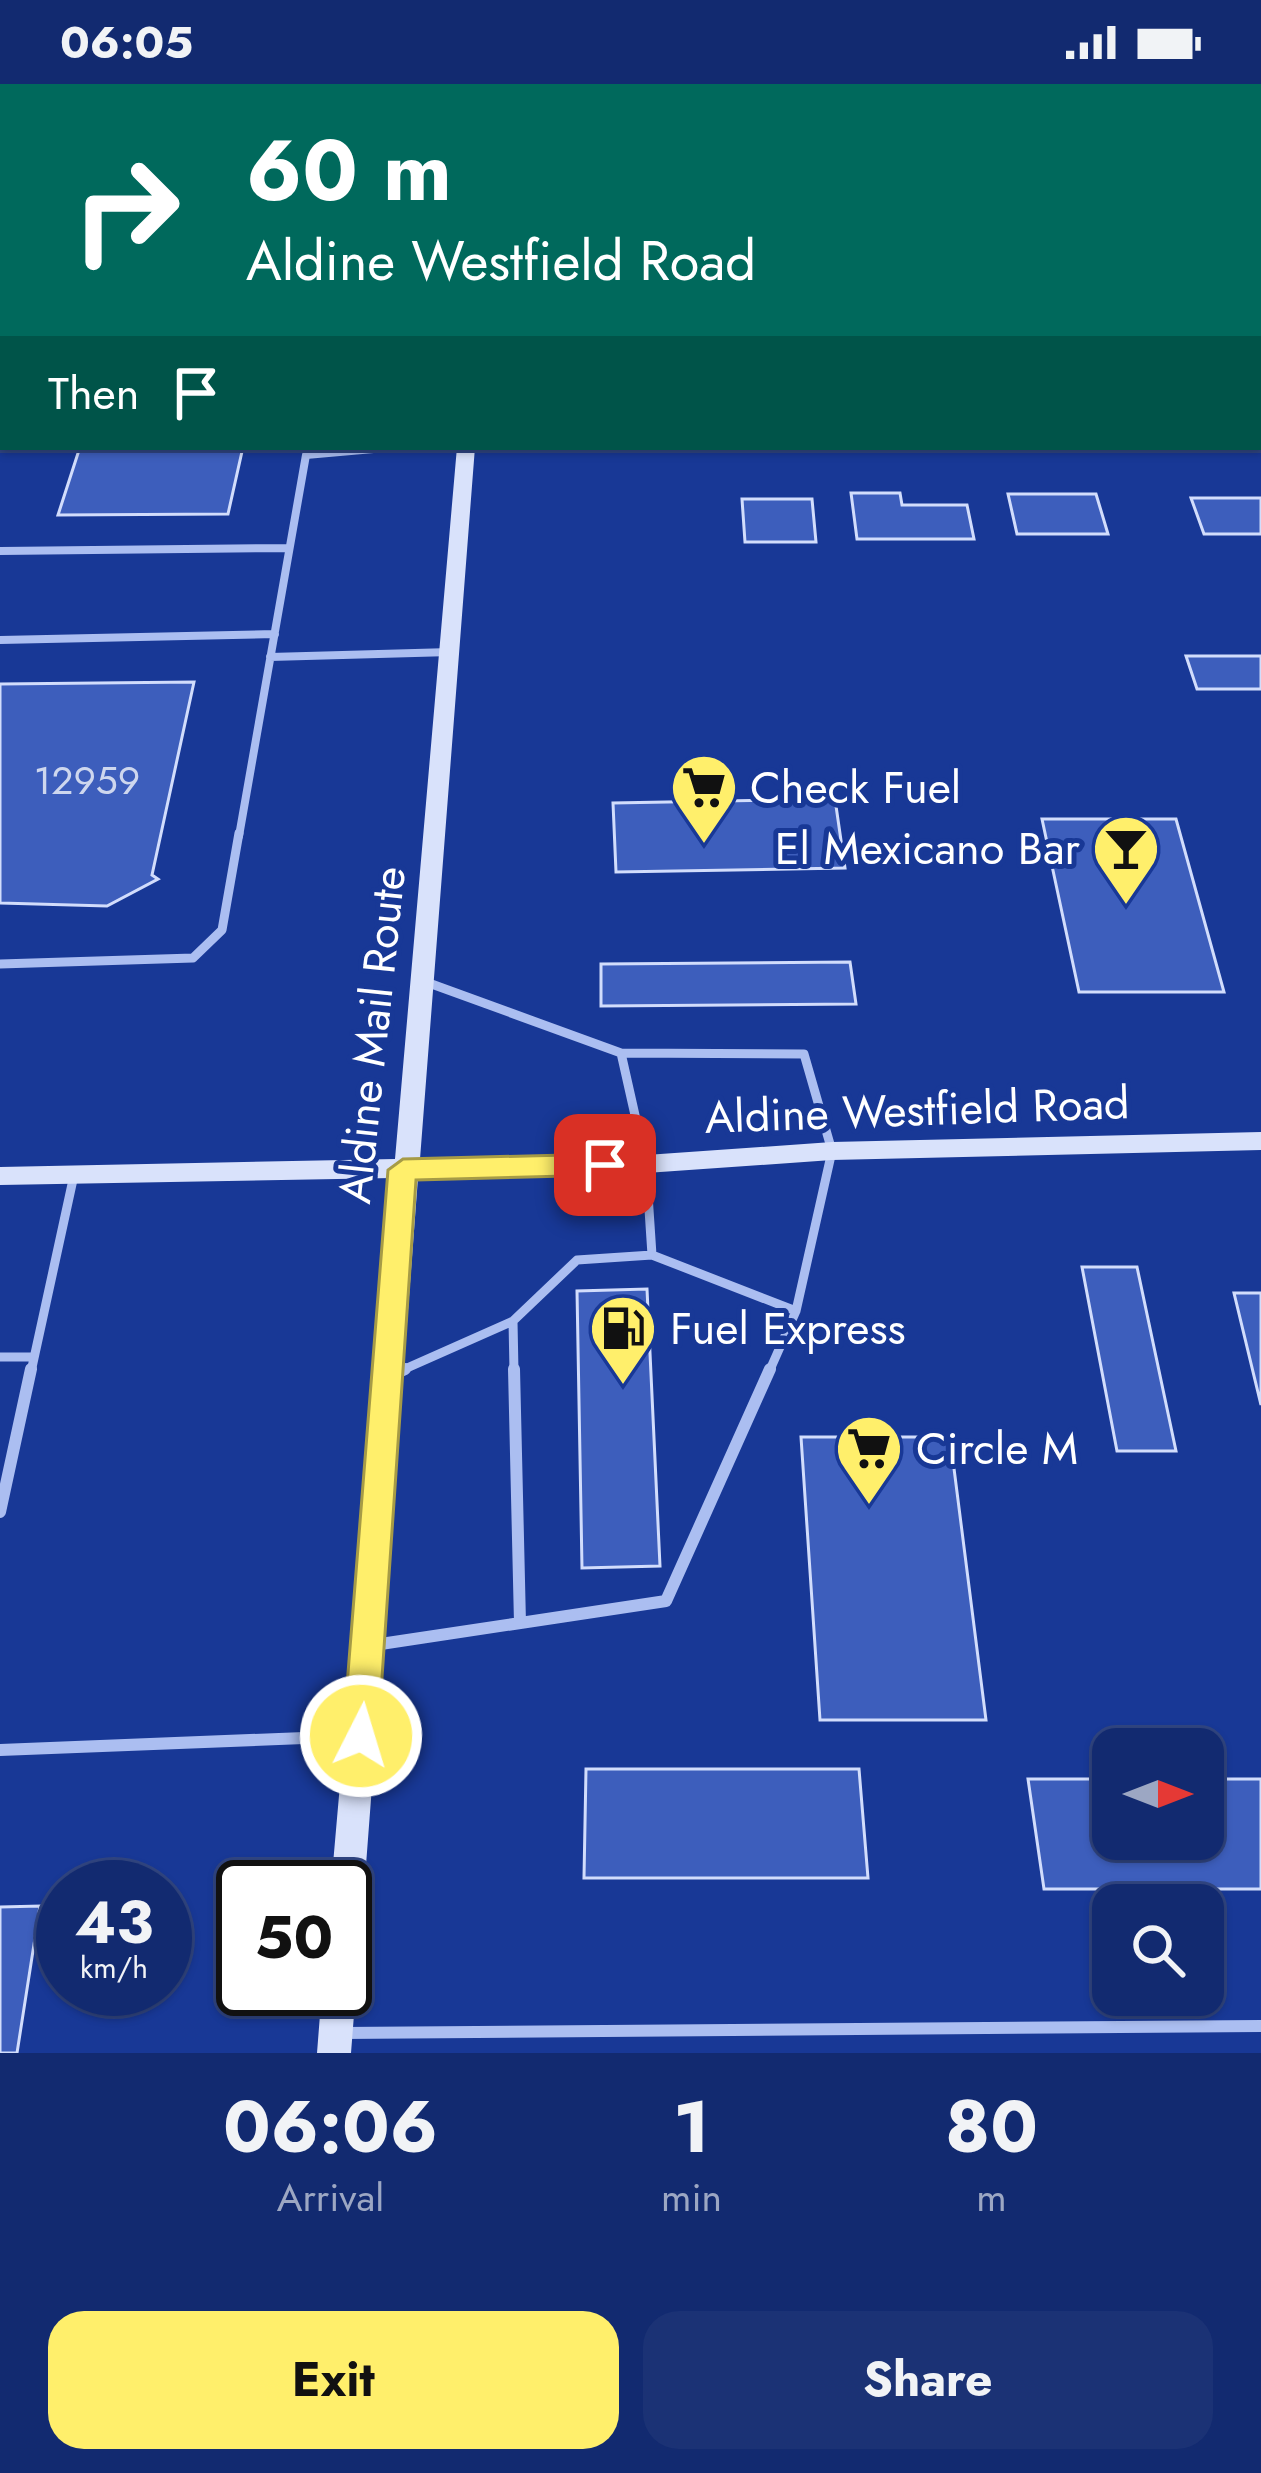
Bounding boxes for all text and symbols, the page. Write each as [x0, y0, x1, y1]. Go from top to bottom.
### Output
text: 06:05 [60, 10, 193, 75]
text: 60 m [246, 110, 452, 232]
icon: right [48, 132, 204, 288]
text: Aldine Westfield Road [246, 222, 756, 300]
icon: arrive [163, 360, 229, 426]
text: Then [48, 361, 139, 426]
house number: 12959 [34, 752, 140, 809]
supermarket icon: Check Fuel [669, 752, 739, 846]
place label: Check Fuel [750, 755, 961, 820]
bar icon: El Mexicano Bar [1091, 813, 1161, 907]
place label: El Mexicano Bar [775, 816, 1081, 881]
street label: Aldine Mail Route [322, 863, 422, 1207]
street label: Aldine Westfield Road [703, 1070, 1131, 1150]
pin [554, 1114, 656, 1216]
icon: arrive [572, 1132, 638, 1198]
fuel station icon: Fuel Express [588, 1293, 658, 1387]
place label: Fuel Express [670, 1296, 906, 1361]
supermarket icon: Circle M [834, 1413, 904, 1507]
place label: Circle M [916, 1416, 1078, 1481]
position arrow [298, 1673, 424, 1799]
north arrow [1092, 1728, 1224, 1860]
map controls [1092, 1728, 1224, 2016]
speed limit sign: 50 [216, 1860, 372, 2016]
text: 43 [74, 1879, 154, 1966]
button: search [1092, 1884, 1224, 2016]
text: km/h [80, 1946, 148, 1989]
text: 06:06 [223, 2075, 438, 2179]
text: 1 [673, 2075, 710, 2179]
text: 80 [945, 2075, 1038, 2179]
text: Arrival [277, 2169, 384, 2226]
text: min [661, 2169, 722, 2226]
text: m [976, 2169, 1007, 2226]
button: Exit [48, 2311, 619, 2449]
button: Share [643, 2311, 1213, 2449]

